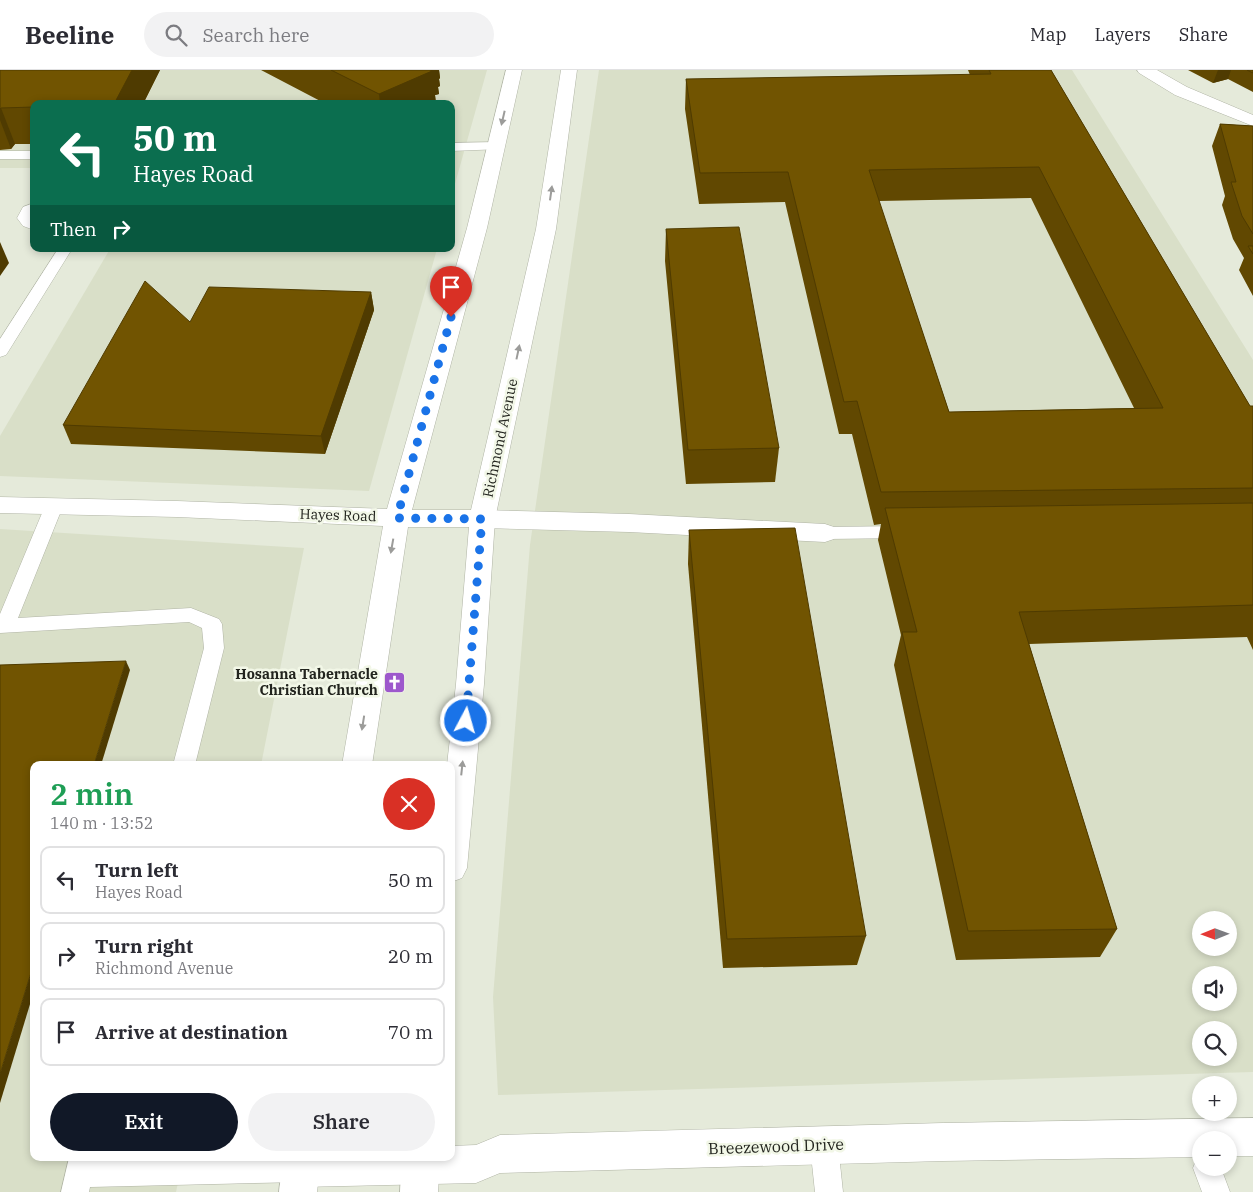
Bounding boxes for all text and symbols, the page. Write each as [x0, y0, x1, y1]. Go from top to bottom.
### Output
search box [144, 12, 494, 57]
text: Beeline [25, 19, 114, 51]
icon: search [162, 21, 190, 49]
text: Search here [202, 23, 309, 47]
text: Map [1030, 23, 1067, 46]
text: Layers [1095, 23, 1151, 46]
text: Share [1179, 23, 1228, 46]
one-way arrow [499, 110, 507, 125]
text: 50 m [133, 115, 217, 161]
icon: left [50, 120, 115, 185]
text: Hayes Road [133, 159, 254, 188]
one-way arrow [547, 184, 555, 200]
icon: right [107, 215, 135, 243]
text: Then [50, 217, 97, 241]
pin [430, 266, 472, 317]
icon: arrive [437, 273, 465, 301]
one-way arrow [515, 343, 523, 359]
street label: Richmond Avenue [479, 377, 521, 499]
street label: Hayes Road [299, 505, 377, 525]
one-way arrow [388, 538, 396, 554]
place label: Hosanna Tabernacle Christian Church [235, 665, 378, 699]
church icon: Hosanna Tabernacle Christian Church [382, 670, 406, 694]
position arrow [439, 694, 491, 746]
one-way arrow [359, 716, 367, 732]
one-way arrow [458, 759, 466, 775]
text: 2 min [50, 774, 133, 813]
button: close [383, 778, 435, 830]
text: 140 m · 13:52 [50, 813, 153, 833]
text: Turn left [95, 858, 178, 882]
icon: left [52, 866, 80, 894]
text: 50 m [388, 868, 433, 892]
text: Hayes Road [95, 882, 183, 902]
north arrow [1192, 911, 1238, 956]
map controls [1192, 911, 1237, 1176]
text: Turn right [95, 934, 193, 958]
icon: right [52, 942, 80, 970]
text: 20 m [388, 944, 433, 968]
text: Richmond Avenue [95, 958, 233, 978]
button: sound [1192, 966, 1237, 1011]
icon: arrive [52, 1018, 80, 1046]
text: Arrive at destination [95, 1020, 288, 1044]
text: 70 m [388, 1020, 433, 1044]
button: search [1192, 1021, 1237, 1066]
button: + [1192, 1076, 1237, 1121]
button: Exit [50, 1093, 238, 1151]
button: Share [248, 1093, 435, 1151]
button: − [1192, 1131, 1237, 1176]
street label: Breezewood Drive [708, 1134, 844, 1158]

